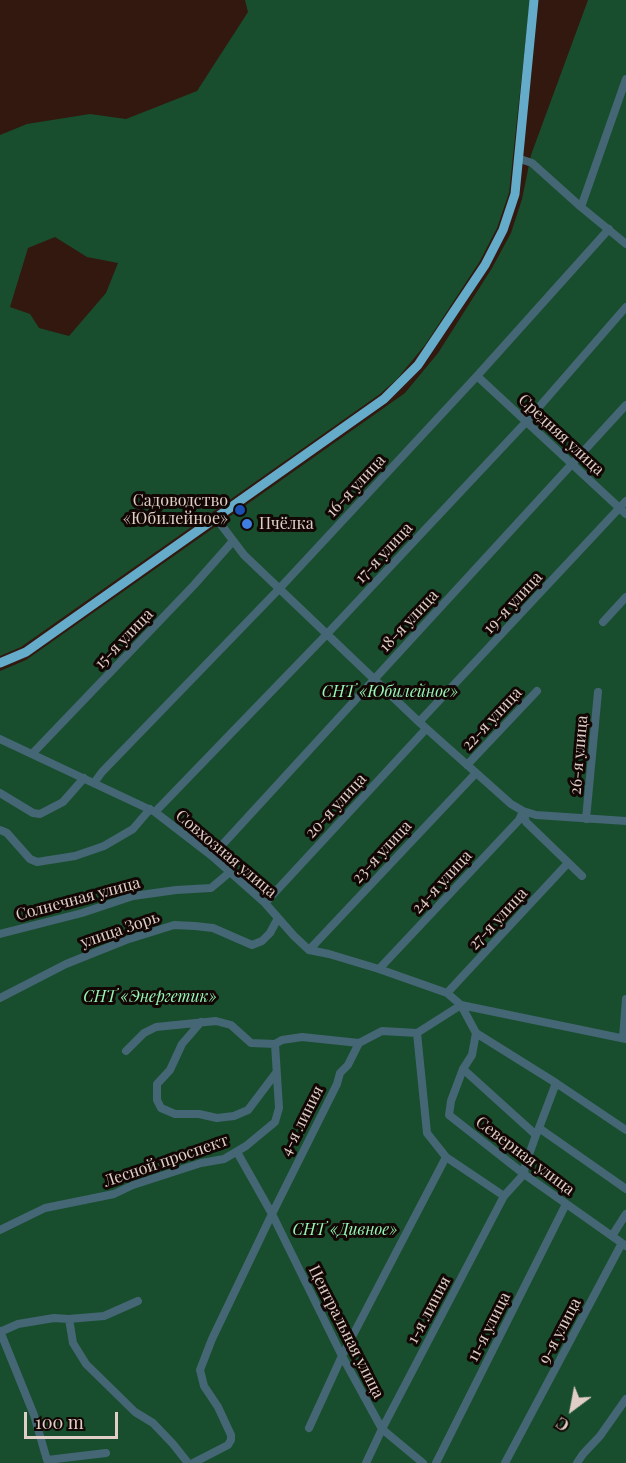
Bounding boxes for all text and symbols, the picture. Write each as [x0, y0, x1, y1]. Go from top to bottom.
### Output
street label: Средняя улица [514, 390, 608, 480]
street label: 16-я улица [322, 451, 390, 521]
place label: Садоводство «Юбилейное» [123, 491, 228, 529]
marker: Садоводство «Юбилейное» [233, 503, 247, 517]
place label: Пчёлка [259, 514, 314, 534]
marker: Пчёлка [240, 517, 254, 531]
street label: 17-я улица [351, 519, 417, 587]
street label: 19-я улица [479, 568, 547, 638]
street label: 18-я улица [375, 586, 443, 656]
street label: 15-я улица [91, 605, 157, 673]
park label: СНТ «Юбилейное» [322, 682, 458, 702]
street label: 22-я улица [458, 684, 526, 754]
street label: 26-я улица [566, 714, 592, 796]
street label: 20-я улица [301, 770, 371, 842]
street label: Совхозная улица [172, 806, 280, 902]
street label: 23-я улица [348, 817, 416, 887]
street label: 24-я улица [408, 846, 476, 918]
street label: Солнечная улица [14, 873, 142, 925]
street label: 27-я улица [464, 884, 532, 954]
street label: улица Зорь [78, 908, 162, 952]
park label: СНТ «Энергетик» [83, 987, 217, 1007]
street label: 4-я линия [276, 1083, 328, 1159]
street label: Северная улица [472, 1113, 578, 1199]
street label: Лесной проспект [101, 1131, 231, 1191]
park label: СНТ «Дивное» [293, 1220, 397, 1240]
street label: Центральная улица [304, 1262, 388, 1402]
street label: 1-я линия [403, 1273, 455, 1347]
street label: 11-я улица [463, 1289, 515, 1365]
street label: 9-я улица [535, 1295, 585, 1367]
north arrow [542, 1379, 602, 1439]
scale bar [27, 1400, 122, 1438]
text: 100 m [35, 1410, 84, 1434]
text: С [552, 1413, 573, 1437]

